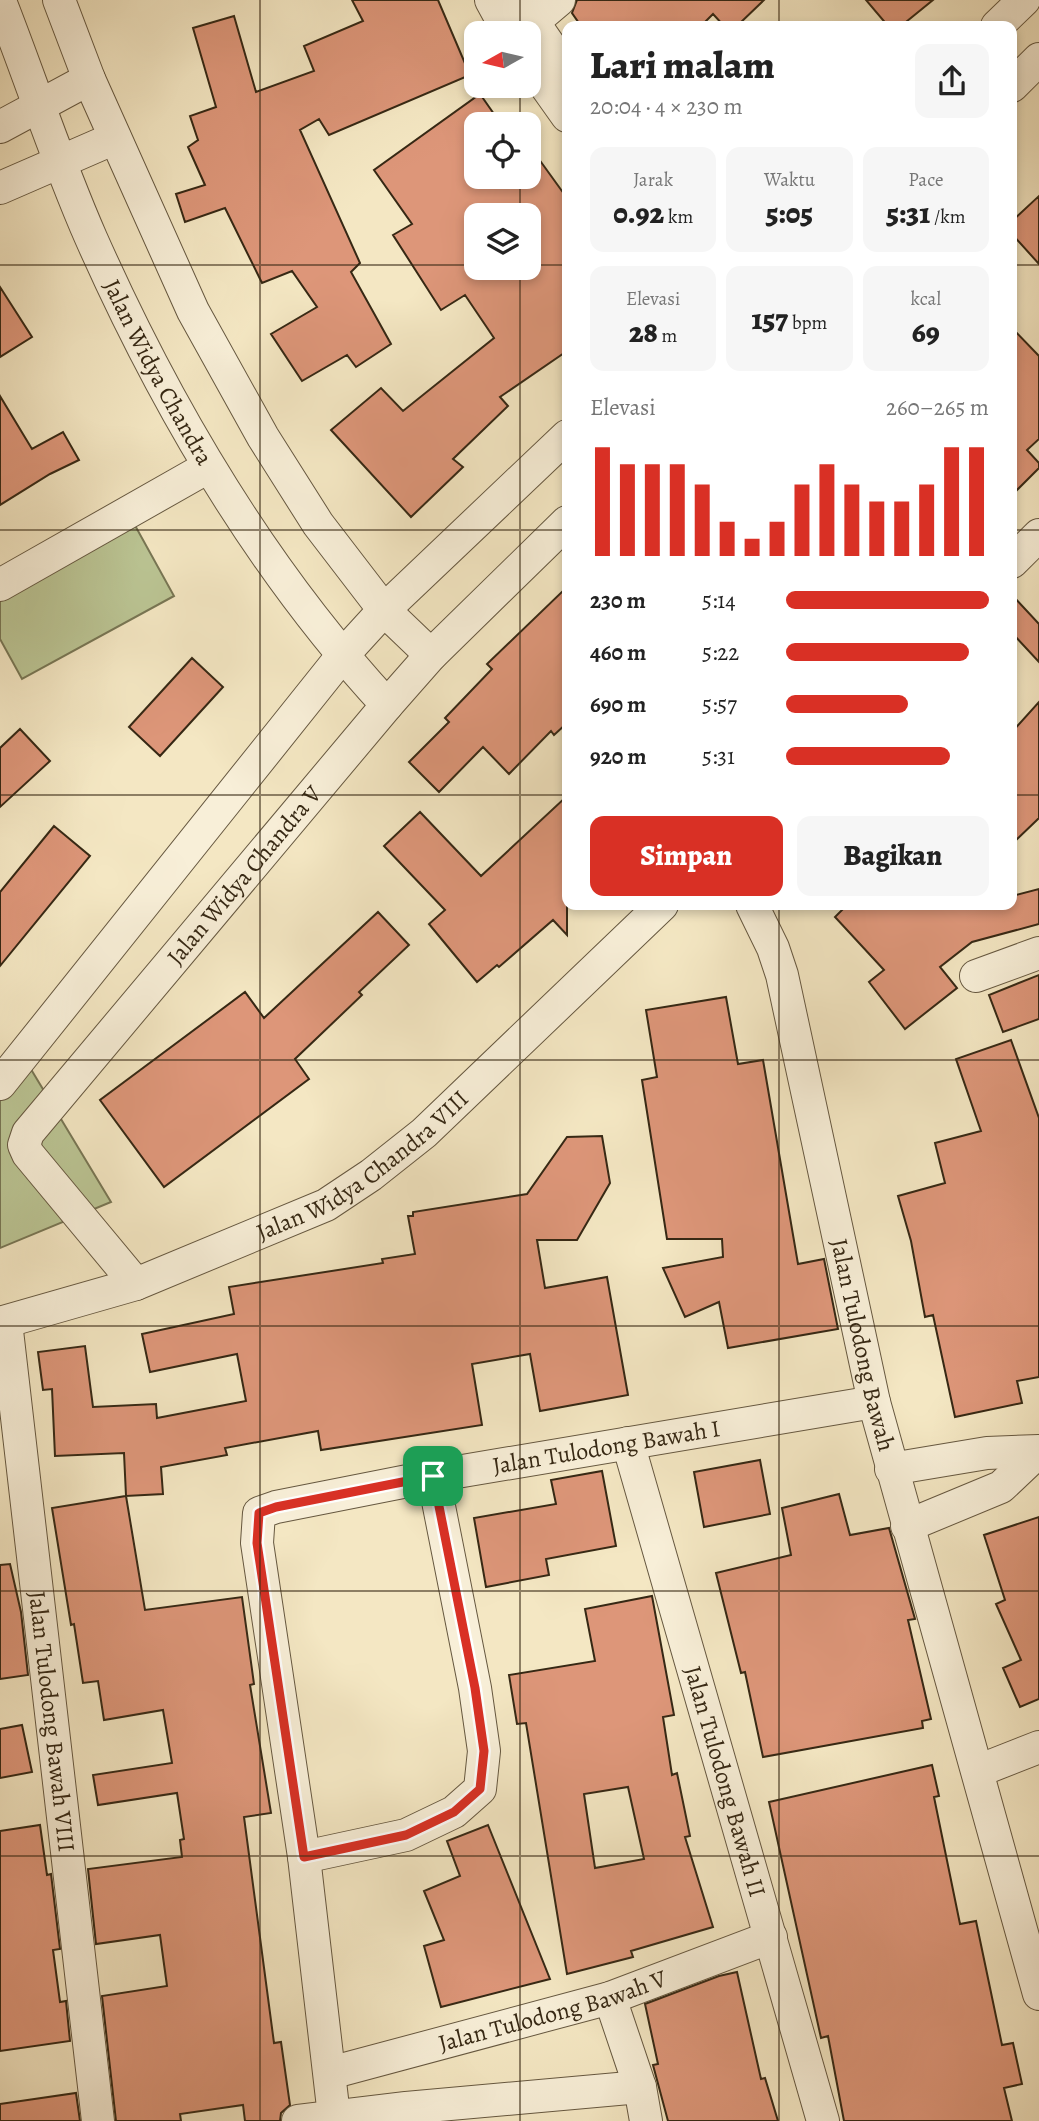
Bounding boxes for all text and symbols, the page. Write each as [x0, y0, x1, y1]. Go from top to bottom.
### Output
north arrow [464, 21, 541, 98]
map controls [464, 21, 541, 280]
text: Lari malam [590, 39, 775, 91]
button: share [915, 44, 989, 118]
text: 20:04 · 4 × 230 m [590, 91, 743, 122]
button: locate [464, 112, 541, 189]
text: Jarak [633, 167, 673, 193]
text: Waktu [764, 167, 815, 193]
text: Pace [908, 167, 943, 193]
text: 0.92 [613, 193, 664, 233]
text: 5:05 [766, 193, 813, 233]
text: 5:31 [886, 193, 930, 233]
button: layers [464, 203, 541, 280]
text: km [664, 204, 693, 230]
text: /km [930, 204, 965, 230]
street label: Jalan Widya Chandra [96, 274, 221, 472]
text: Elevasi [626, 286, 680, 312]
text: kcal [911, 286, 941, 312]
text: 157 [752, 299, 788, 339]
text: bpm [788, 310, 827, 336]
text: 28 [629, 312, 658, 352]
text: 69 [912, 312, 940, 352]
text: m [658, 323, 677, 349]
text: Elevasi [590, 392, 656, 423]
text: 260–265 m [886, 392, 989, 423]
text: 230 m [590, 585, 646, 616]
text: 5:14 [702, 585, 736, 616]
text: 460 m [590, 637, 646, 668]
text: 5:22 [702, 637, 739, 668]
text: 690 m [590, 689, 646, 720]
text: 5:57 [702, 689, 737, 720]
text: 920 m [590, 741, 647, 772]
text: 5:31 [702, 741, 735, 772]
street label: Jalan Widya Chandra V [160, 778, 329, 972]
button: Simpan [590, 816, 783, 896]
button: Bagikan [797, 816, 989, 896]
street label: Jalan Widya Chandra VIII [252, 1083, 475, 1248]
street label: Jalan Tulodong Bawah [823, 1236, 903, 1455]
street label: Jalan Tulodong Bawah I [490, 1412, 722, 1482]
pin [403, 1446, 463, 1506]
icon: arrive [414, 1457, 452, 1495]
street label: Jalan Tulodong Bawah VIII [21, 1589, 83, 1853]
street label: Jalan Tulodong Bawah II [677, 1662, 774, 1901]
street label: Jalan Tulodong Bawah V [435, 1962, 671, 2059]

